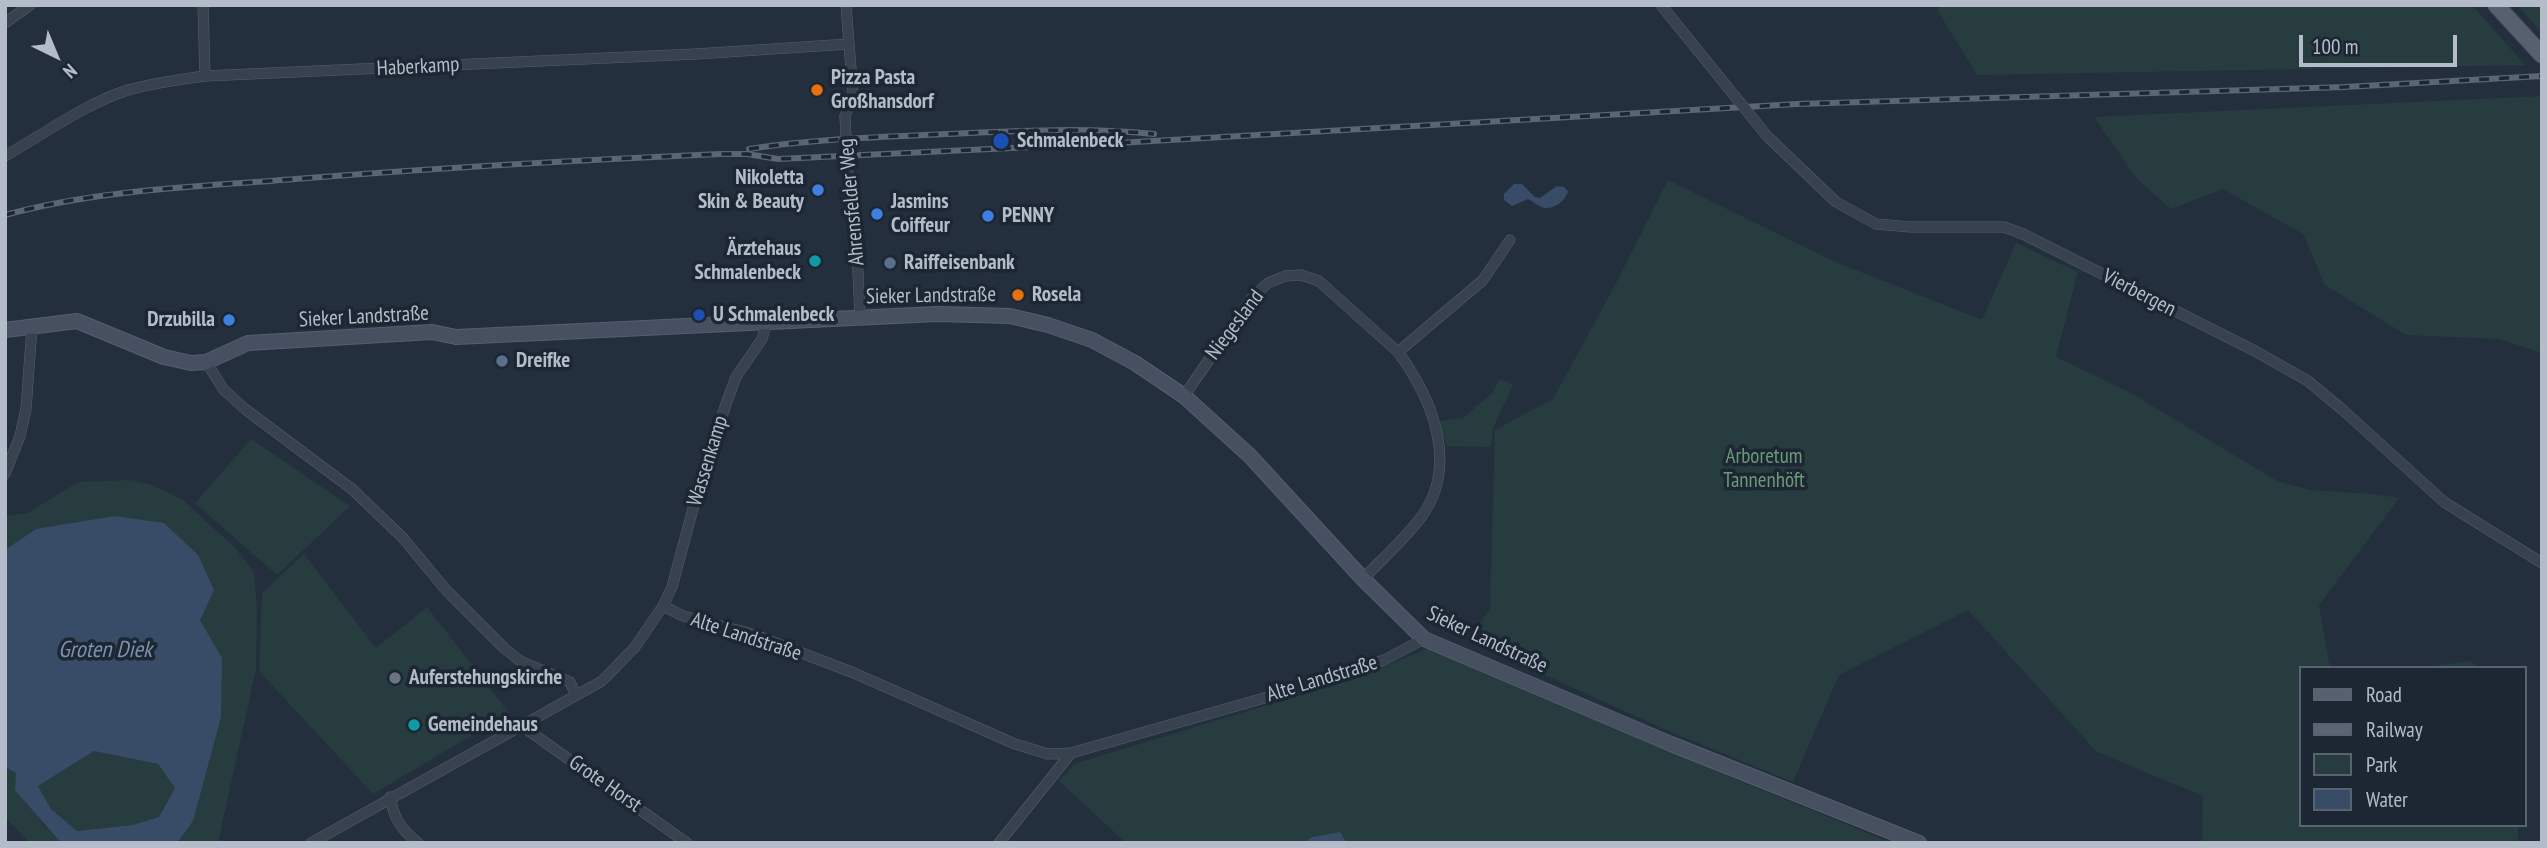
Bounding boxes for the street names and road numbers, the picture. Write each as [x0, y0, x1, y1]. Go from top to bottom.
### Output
street label: Haberkamp [376, 52, 460, 82]
street label: Ahrensfelder Weg [834, 137, 870, 267]
street label: Vierbergen [2098, 264, 2180, 322]
street label: Sieker Landstraße [866, 282, 996, 310]
street label: Niegesland [1201, 285, 1269, 365]
street label: Sieker Landstraße [298, 301, 430, 333]
street label: Wassenkamp [682, 413, 734, 509]
street label: Sieker Landstraße [1423, 601, 1551, 679]
street label: Alte Landstraße [688, 607, 804, 667]
street label: Alte Landstraße [1264, 650, 1380, 708]
street label: Grote Horst [564, 750, 646, 818]

